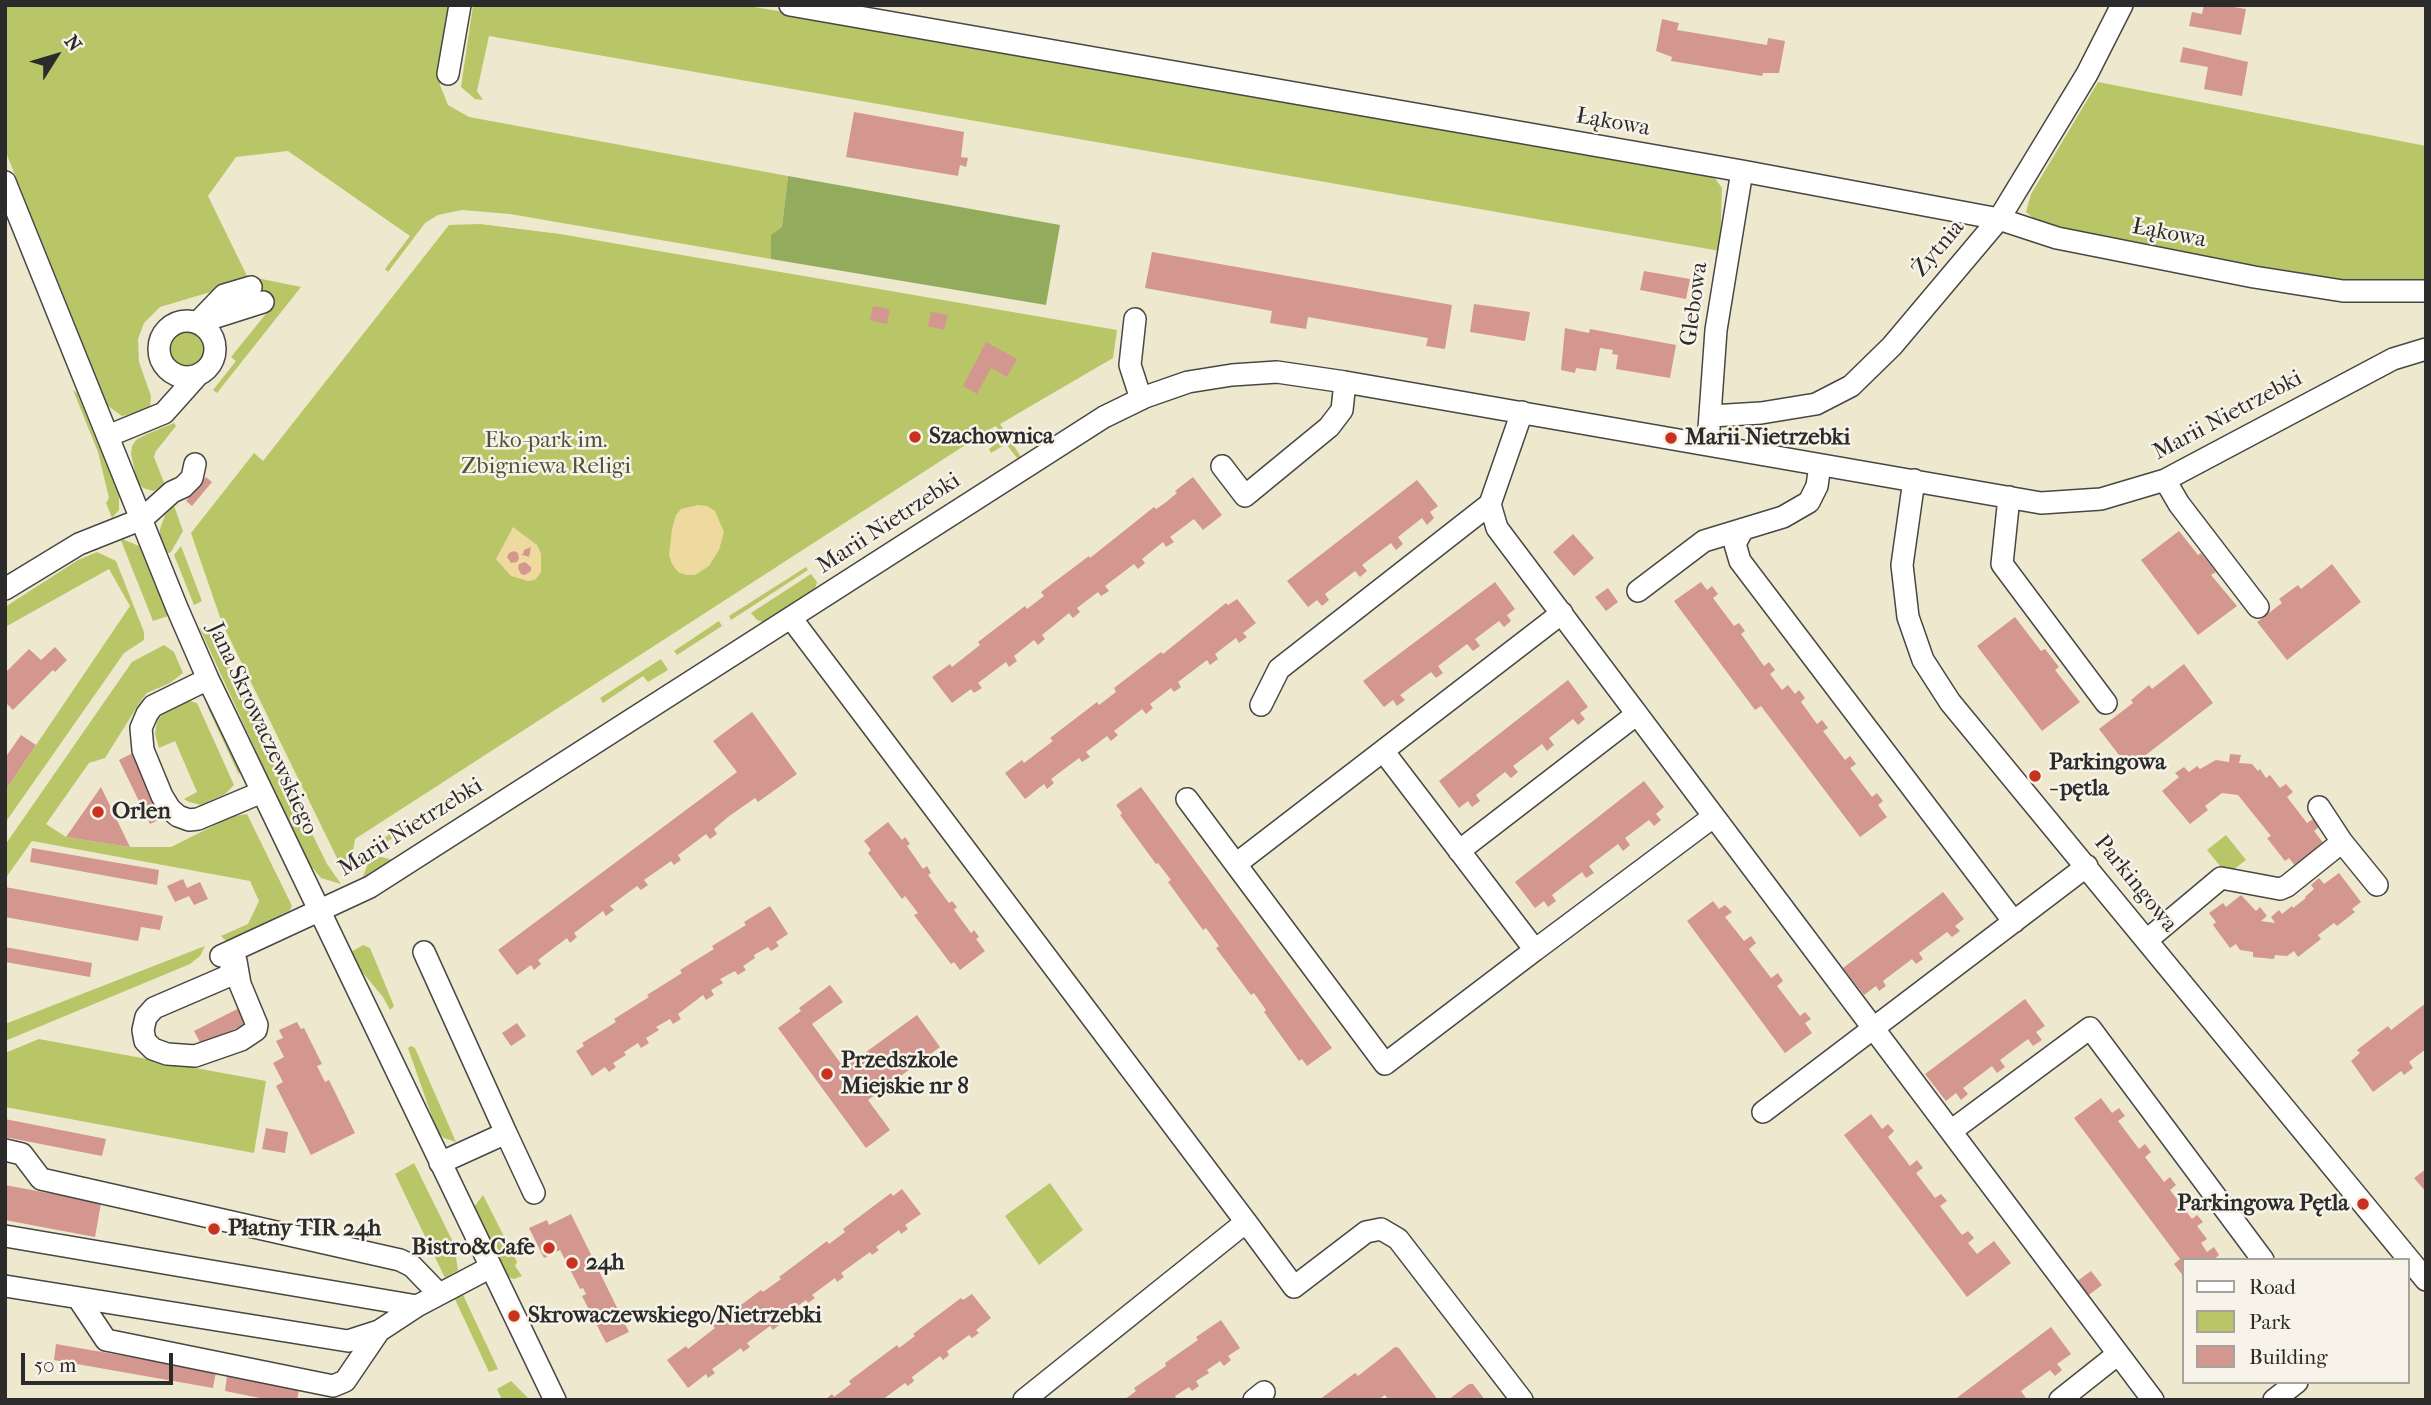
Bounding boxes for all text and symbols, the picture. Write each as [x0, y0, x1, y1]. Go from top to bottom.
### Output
north arrow [21, 21, 91, 91]
text: N [60, 31, 86, 56]
street label: Łąkowa [1574, 103, 1652, 143]
street label: Łąkowa [2130, 213, 2208, 255]
street label: Żytnia [1907, 215, 1971, 283]
street label: Glebowa [1675, 260, 1715, 348]
street label: Marii Nietrzebki [2149, 365, 2307, 467]
place label: Szachownica [929, 423, 1054, 451]
place label: Marii Nietrzebki [1685, 424, 1850, 452]
park label: Eko-park im. Zbigniewa Religi [461, 427, 631, 481]
marker: Szachownica [907, 429, 923, 445]
marker: Marii Nietrzebki [1663, 430, 1679, 446]
street label: Marii Nietrzebki [812, 467, 966, 581]
street label: Jana Skrowaczewskiego [201, 619, 323, 839]
place label: Parkingowa - pętla [2049, 749, 2166, 803]
marker: Parkingowa - pętla [2027, 768, 2043, 784]
street label: Marii Nietrzebki [334, 773, 488, 883]
place label: Orlen [112, 798, 171, 826]
marker: Orlen [90, 804, 106, 820]
street label: Parkingowa [2088, 830, 2182, 938]
place label: Przedszkole Miejskie nr 8 [841, 1047, 969, 1101]
marker: Przedszkole Miejskie nr 8 [819, 1066, 835, 1082]
place label: Parkingowa Pętla [2177, 1190, 2349, 1218]
marker: Parkingowa Pętla [2355, 1196, 2371, 1212]
place label: Płatny TIR 24h [228, 1215, 381, 1243]
marker: Płatny TIR 24h [206, 1221, 222, 1237]
place label: Bistro&Cafe [412, 1234, 535, 1262]
marker: Bistro&Cafe [541, 1240, 557, 1256]
place label: 24h [586, 1249, 624, 1277]
marker: 24h [564, 1255, 580, 1271]
legend [2182, 1258, 2410, 1384]
text: Road [2249, 1275, 2296, 1299]
place label: Skrowaczewskiego/Nietrzebki [528, 1302, 822, 1330]
marker: Skrowaczewskiego/Nietrzebki [506, 1308, 522, 1324]
text: Park [2249, 1310, 2291, 1334]
scale bar [24, 1338, 177, 1382]
text: Building [2249, 1345, 2327, 1369]
text: 50 m [34, 1353, 77, 1377]

